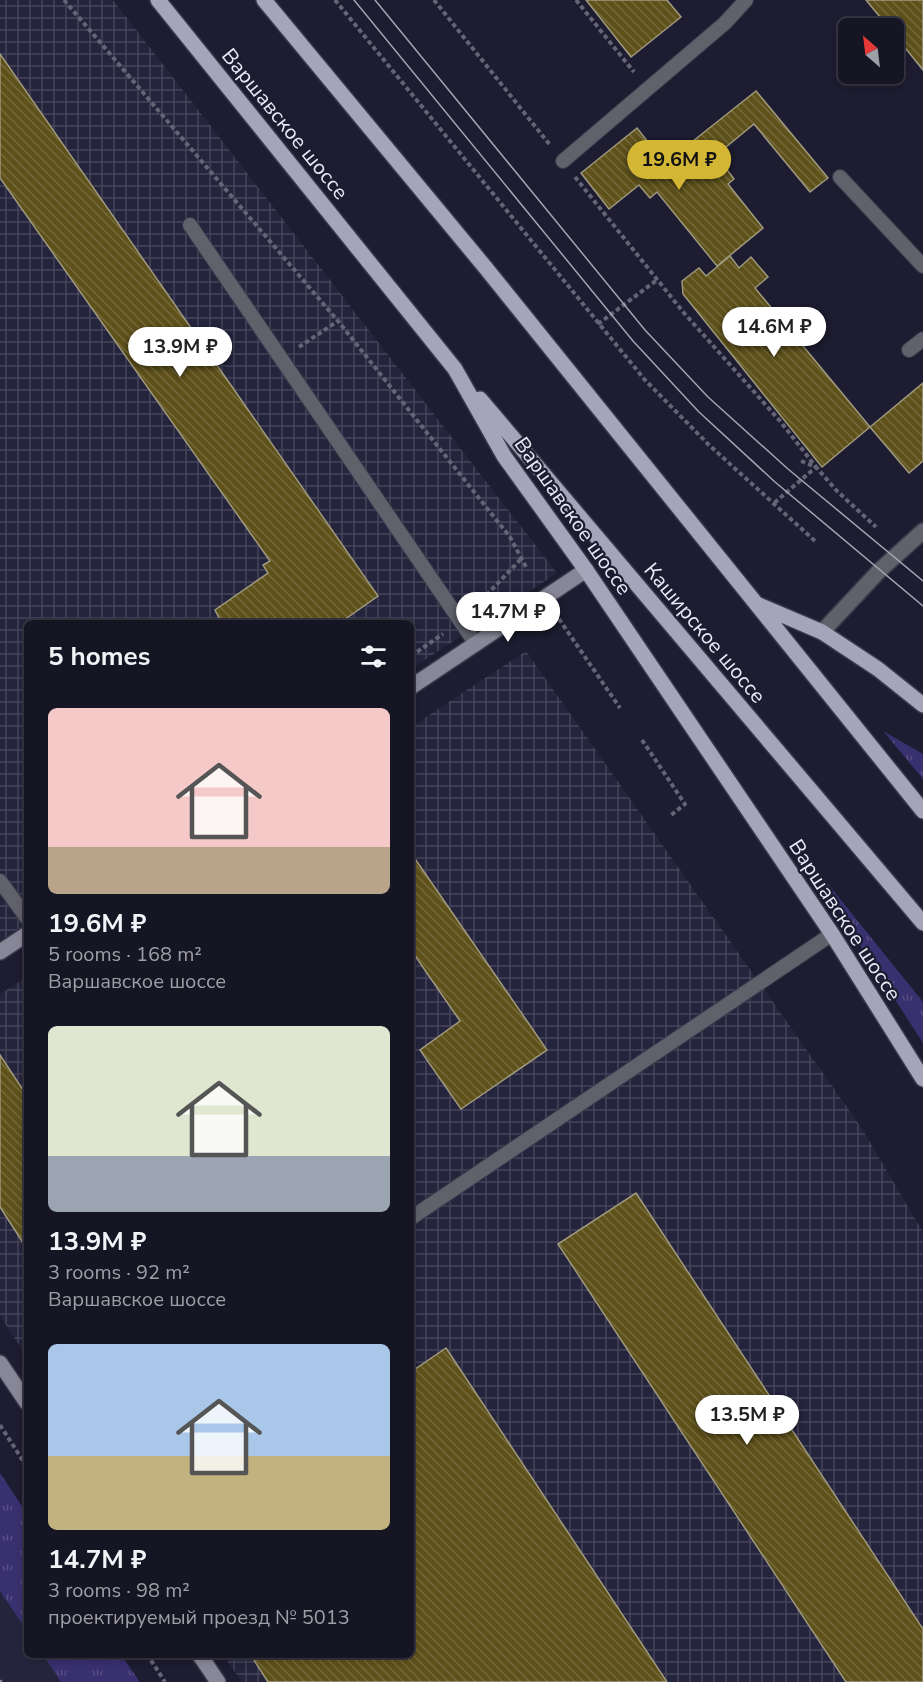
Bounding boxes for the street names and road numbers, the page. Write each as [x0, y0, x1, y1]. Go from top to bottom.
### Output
street label: Варшавское шоссе [215, 42, 355, 206]
street label: Варшавское шоссе [508, 431, 638, 601]
street label: Каширское шоссе [638, 557, 772, 709]
street label: Варшавское шоссе [782, 834, 908, 1006]

